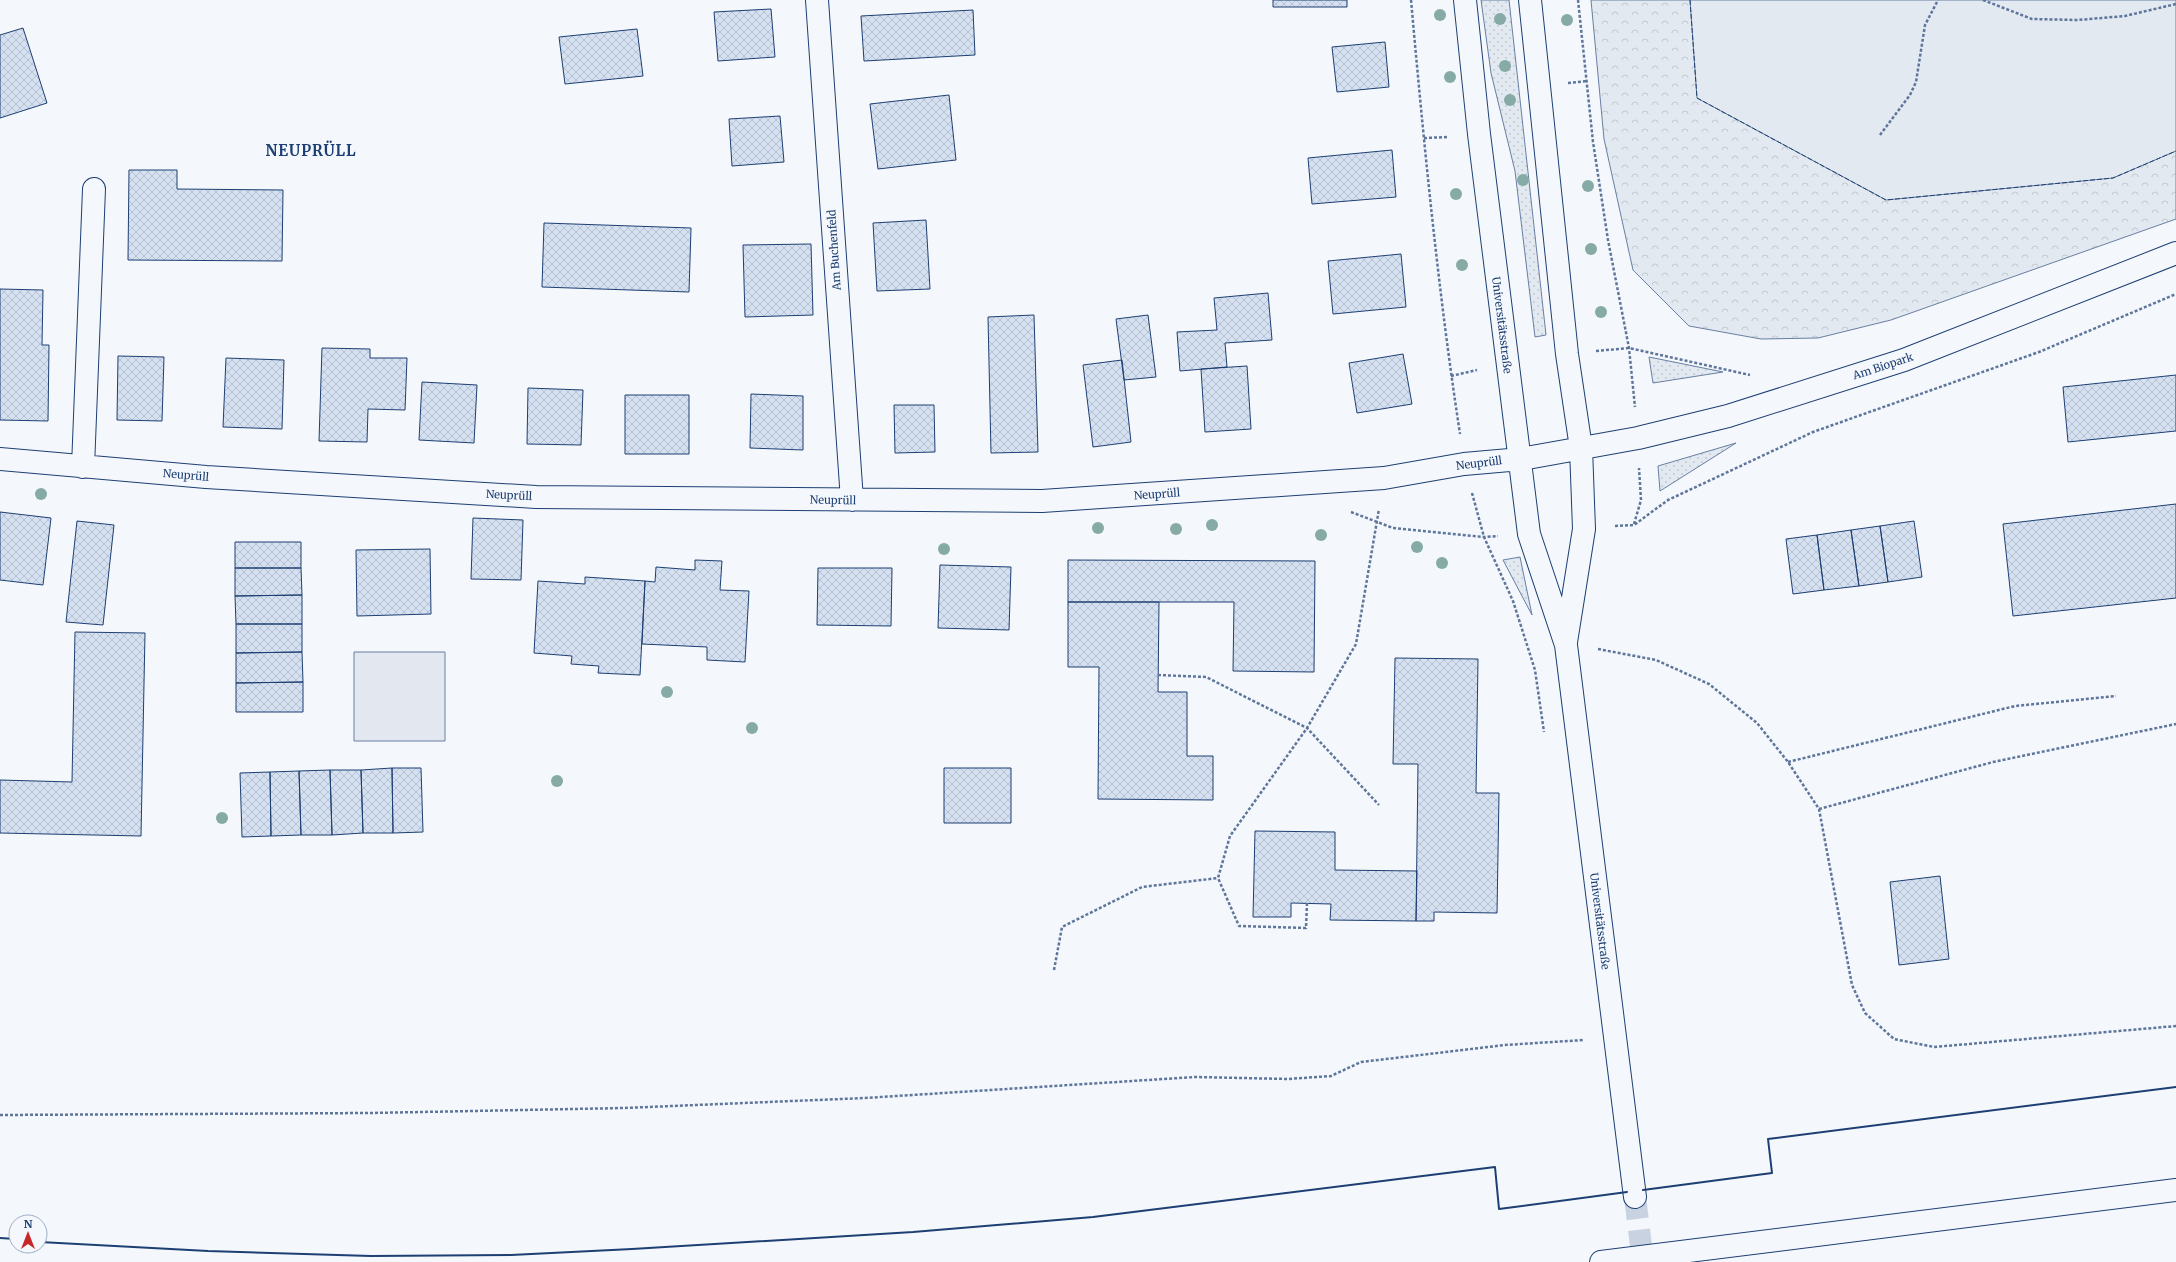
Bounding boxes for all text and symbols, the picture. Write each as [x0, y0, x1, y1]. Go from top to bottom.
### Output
district label: NEUPRÜLL [265, 140, 357, 160]
street label: Am Buchenfeld [824, 209, 844, 292]
street label: Universitätsstraße [1489, 276, 1515, 374]
street label: Am Biopark [1850, 350, 1915, 383]
street label: Neuprüll [1455, 453, 1503, 473]
street label: Neuprüll [162, 466, 210, 484]
street label: Neuprüll [1133, 485, 1181, 503]
street label: Neuprüll [486, 487, 533, 503]
street label: Neuprüll [810, 493, 857, 507]
street label: Universitätsstraße [1587, 872, 1613, 970]
north arrow [8, 1214, 48, 1254]
text: N [24, 1217, 33, 1231]

